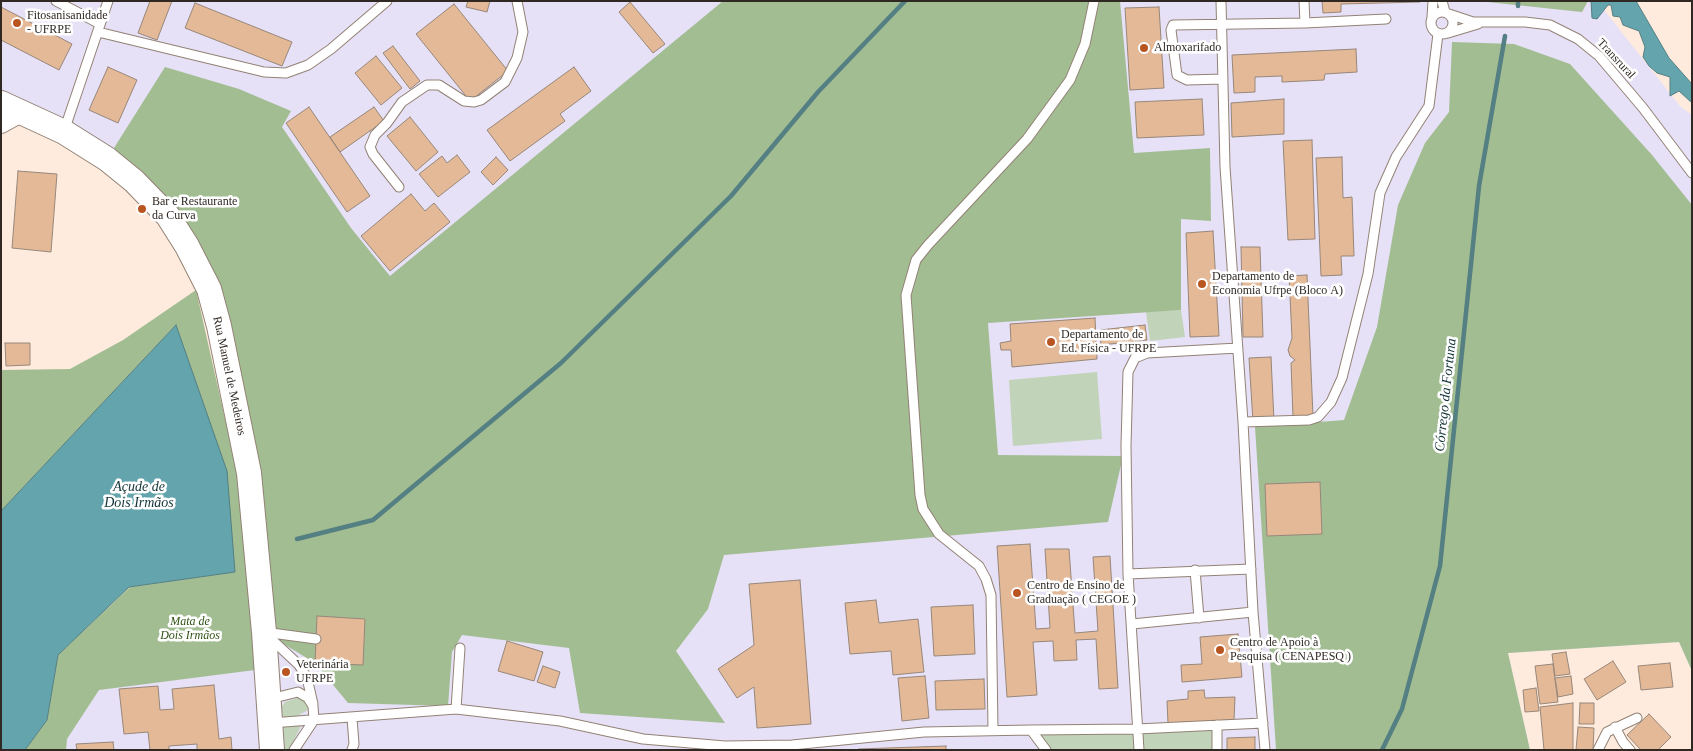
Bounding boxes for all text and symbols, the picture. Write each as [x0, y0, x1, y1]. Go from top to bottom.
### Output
place label: Fitosanisanidade - UFRPE [27, 9, 108, 37]
marker: Fitosanisanidade - UFRPE [11, 17, 23, 29]
street label: Transrural [1594, 36, 1638, 82]
place label: Almoxarifado [1154, 41, 1221, 55]
marker: Almoxarifado [1138, 42, 1150, 54]
place label: Bar e Restaurante da Curva [152, 195, 237, 223]
marker: Bar e Restaurante da Curva [136, 203, 148, 215]
place label: Departamento de Economia Ufrpe (Bloco A) [1212, 270, 1343, 298]
marker: Departamento de Economia Ufrpe (Bloco A) [1196, 278, 1208, 290]
street label: Rua Manuel de Medeiros [209, 315, 249, 437]
place label: Departamento de Ed. Física - UFRPE [1061, 328, 1156, 356]
marker: Departamento de Ed. Física - UFRPE [1045, 336, 1057, 348]
water label: Córrego da Fortuna [1432, 338, 1460, 452]
water label: Açude de Dois Irmãos [104, 479, 174, 512]
place label: Centro de Ensino de Graduação ( CEGOE ) [1027, 579, 1136, 607]
marker: Centro de Ensino de Graduação ( CEGOE ) [1011, 587, 1023, 599]
park label: Mata de Dois Irmãos [160, 615, 220, 643]
place label: Centro de Apoio à Pesquisa ( CENAPESQ ) [1230, 636, 1351, 664]
marker: Centro de Apoio à Pesquisa ( CENAPESQ ) [1214, 644, 1226, 656]
place label: Veterinária UFRPE [296, 658, 349, 686]
marker: Veterinária UFRPE [280, 666, 292, 678]

